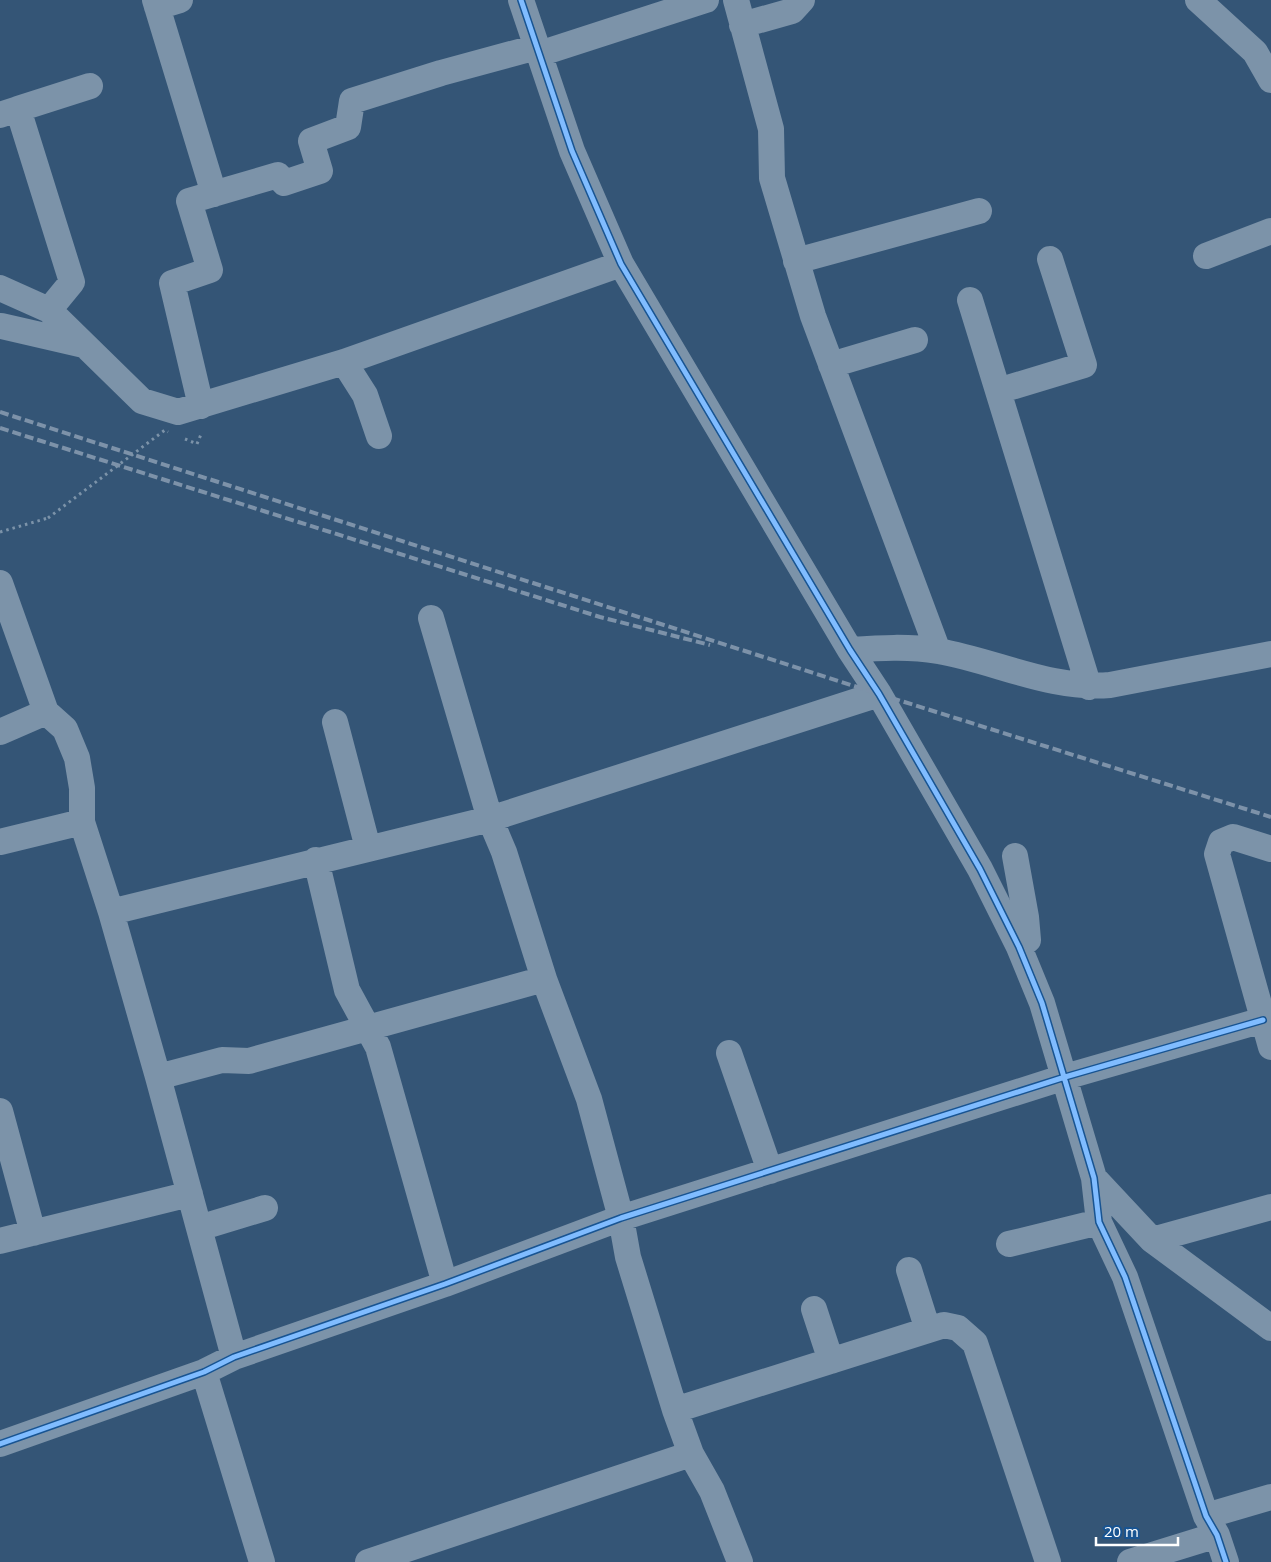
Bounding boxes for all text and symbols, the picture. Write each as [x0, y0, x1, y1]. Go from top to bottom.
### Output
scale bar [1096, 1514, 1178, 1546]
text: 20 m [1104, 1521, 1139, 1541]

